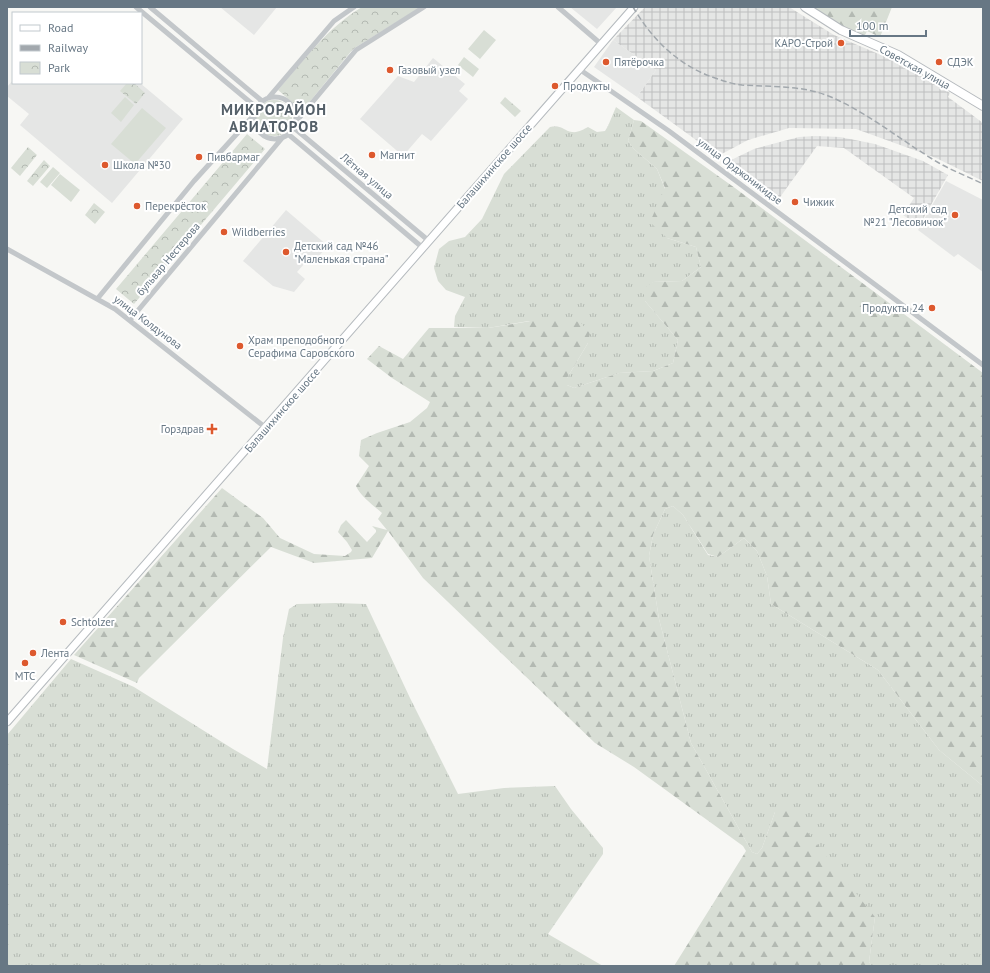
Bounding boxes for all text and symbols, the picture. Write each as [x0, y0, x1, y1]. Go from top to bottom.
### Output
legend [12, 12, 142, 84]
scale bar [850, 12, 926, 38]
text: 100 m [856, 18, 889, 33]
text: Road [48, 20, 73, 35]
place label: КАРО-Строй [775, 36, 833, 50]
marker: КАРО-Строй [836, 38, 846, 48]
text: Railway [48, 40, 88, 55]
street label: Советская улица [877, 42, 953, 92]
place label: Пятёрочка [614, 55, 664, 69]
place label: СДЭК [947, 55, 974, 69]
marker: Пятёрочка [601, 57, 611, 67]
marker: СДЭК [934, 57, 944, 67]
text: Park [48, 60, 70, 75]
place label: Газовый узел [398, 63, 460, 77]
marker: Газовый узел [385, 65, 395, 75]
place label: Продукты [563, 79, 610, 93]
marker: Продукты [550, 81, 560, 91]
district label: МИКРОРАЙОН АВИАТОРОВ [221, 100, 327, 136]
street label: Балашихинское шоссе [453, 120, 535, 211]
street label: улица Орджоникидзе [695, 134, 786, 208]
place label: Магнит [380, 148, 415, 162]
street label: Лётная улица [337, 149, 396, 202]
place label: Пивбармаг [207, 150, 261, 164]
marker: Магнит [367, 150, 377, 160]
marker: Пивбармаг [194, 152, 204, 162]
place label: Школа №30 [113, 158, 171, 172]
marker: Школа №30 [100, 160, 110, 170]
place label: Чижик [803, 195, 835, 209]
marker: Чижик [790, 197, 800, 207]
place label: Перекрёсток [145, 199, 207, 213]
marker: Перекрёсток [132, 201, 142, 211]
place label: Детский сад №21 "Лесовичок" [863, 202, 947, 229]
marker: Детский сад №21 "Лесовичок" [950, 210, 960, 220]
street label: бульвар Нестерова [133, 219, 203, 299]
place label: Wildberries [232, 225, 286, 239]
marker: Wildberries [219, 227, 229, 237]
place label: Детский сад №46 "Маленькая страна" [294, 239, 389, 266]
marker: Детский сад №46 "Маленькая страна" [281, 247, 291, 257]
street label: улица Колдунова [111, 292, 185, 352]
place label: Продукты 24 [862, 301, 924, 315]
marker: Продукты 24 [927, 303, 937, 313]
place label: Храм преподобного Серафима Саровского [248, 333, 355, 360]
marker: Храм преподобного Серафима Саровского [235, 341, 245, 351]
street label: Балашихинское шоссе [241, 364, 323, 455]
place label: Горздрав [161, 422, 204, 436]
marker: Горздрав [207, 424, 217, 434]
place label: Schtolzer [71, 615, 115, 629]
marker: Schtolzer [58, 617, 68, 627]
place label: Лента [40, 646, 69, 660]
marker: Лента [28, 648, 38, 658]
marker: МТС [20, 658, 30, 668]
place label: МТС [15, 669, 35, 683]

